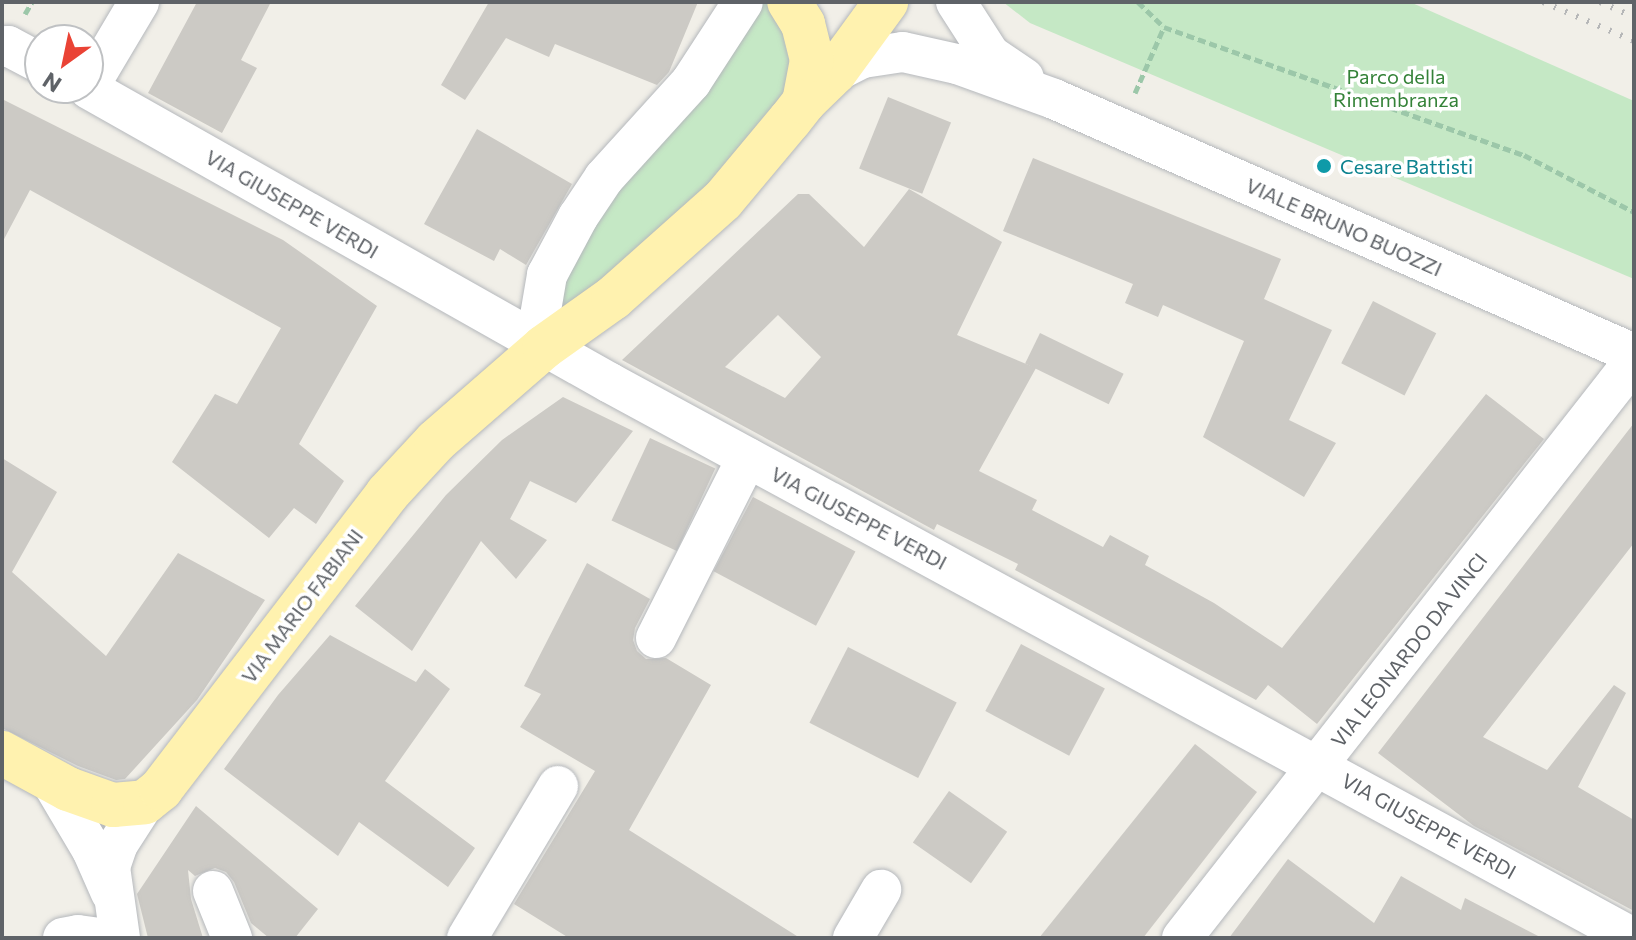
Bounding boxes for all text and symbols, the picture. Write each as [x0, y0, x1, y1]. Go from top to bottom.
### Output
north arrow [24, 24, 104, 104]
park label: Parco della Rimembranza [1333, 64, 1459, 111]
text: N [37, 67, 66, 99]
street label: VIA GIUSEPPE VERDI [201, 145, 383, 263]
place label: Cesare Battisti [1340, 154, 1473, 178]
marker: Cesare Battisti [1315, 157, 1333, 175]
street label: VIALE BRUNO BUOZZI [1242, 173, 1446, 281]
street label: VIA GIUSEPPE VERDI [767, 462, 951, 574]
street label: VIA MARIO FABIANI [236, 524, 368, 688]
street label: VIA LEONARDO DA VINCI [1326, 548, 1492, 752]
street label: VIA GIUSEPPE VERDI [1338, 768, 1520, 884]

